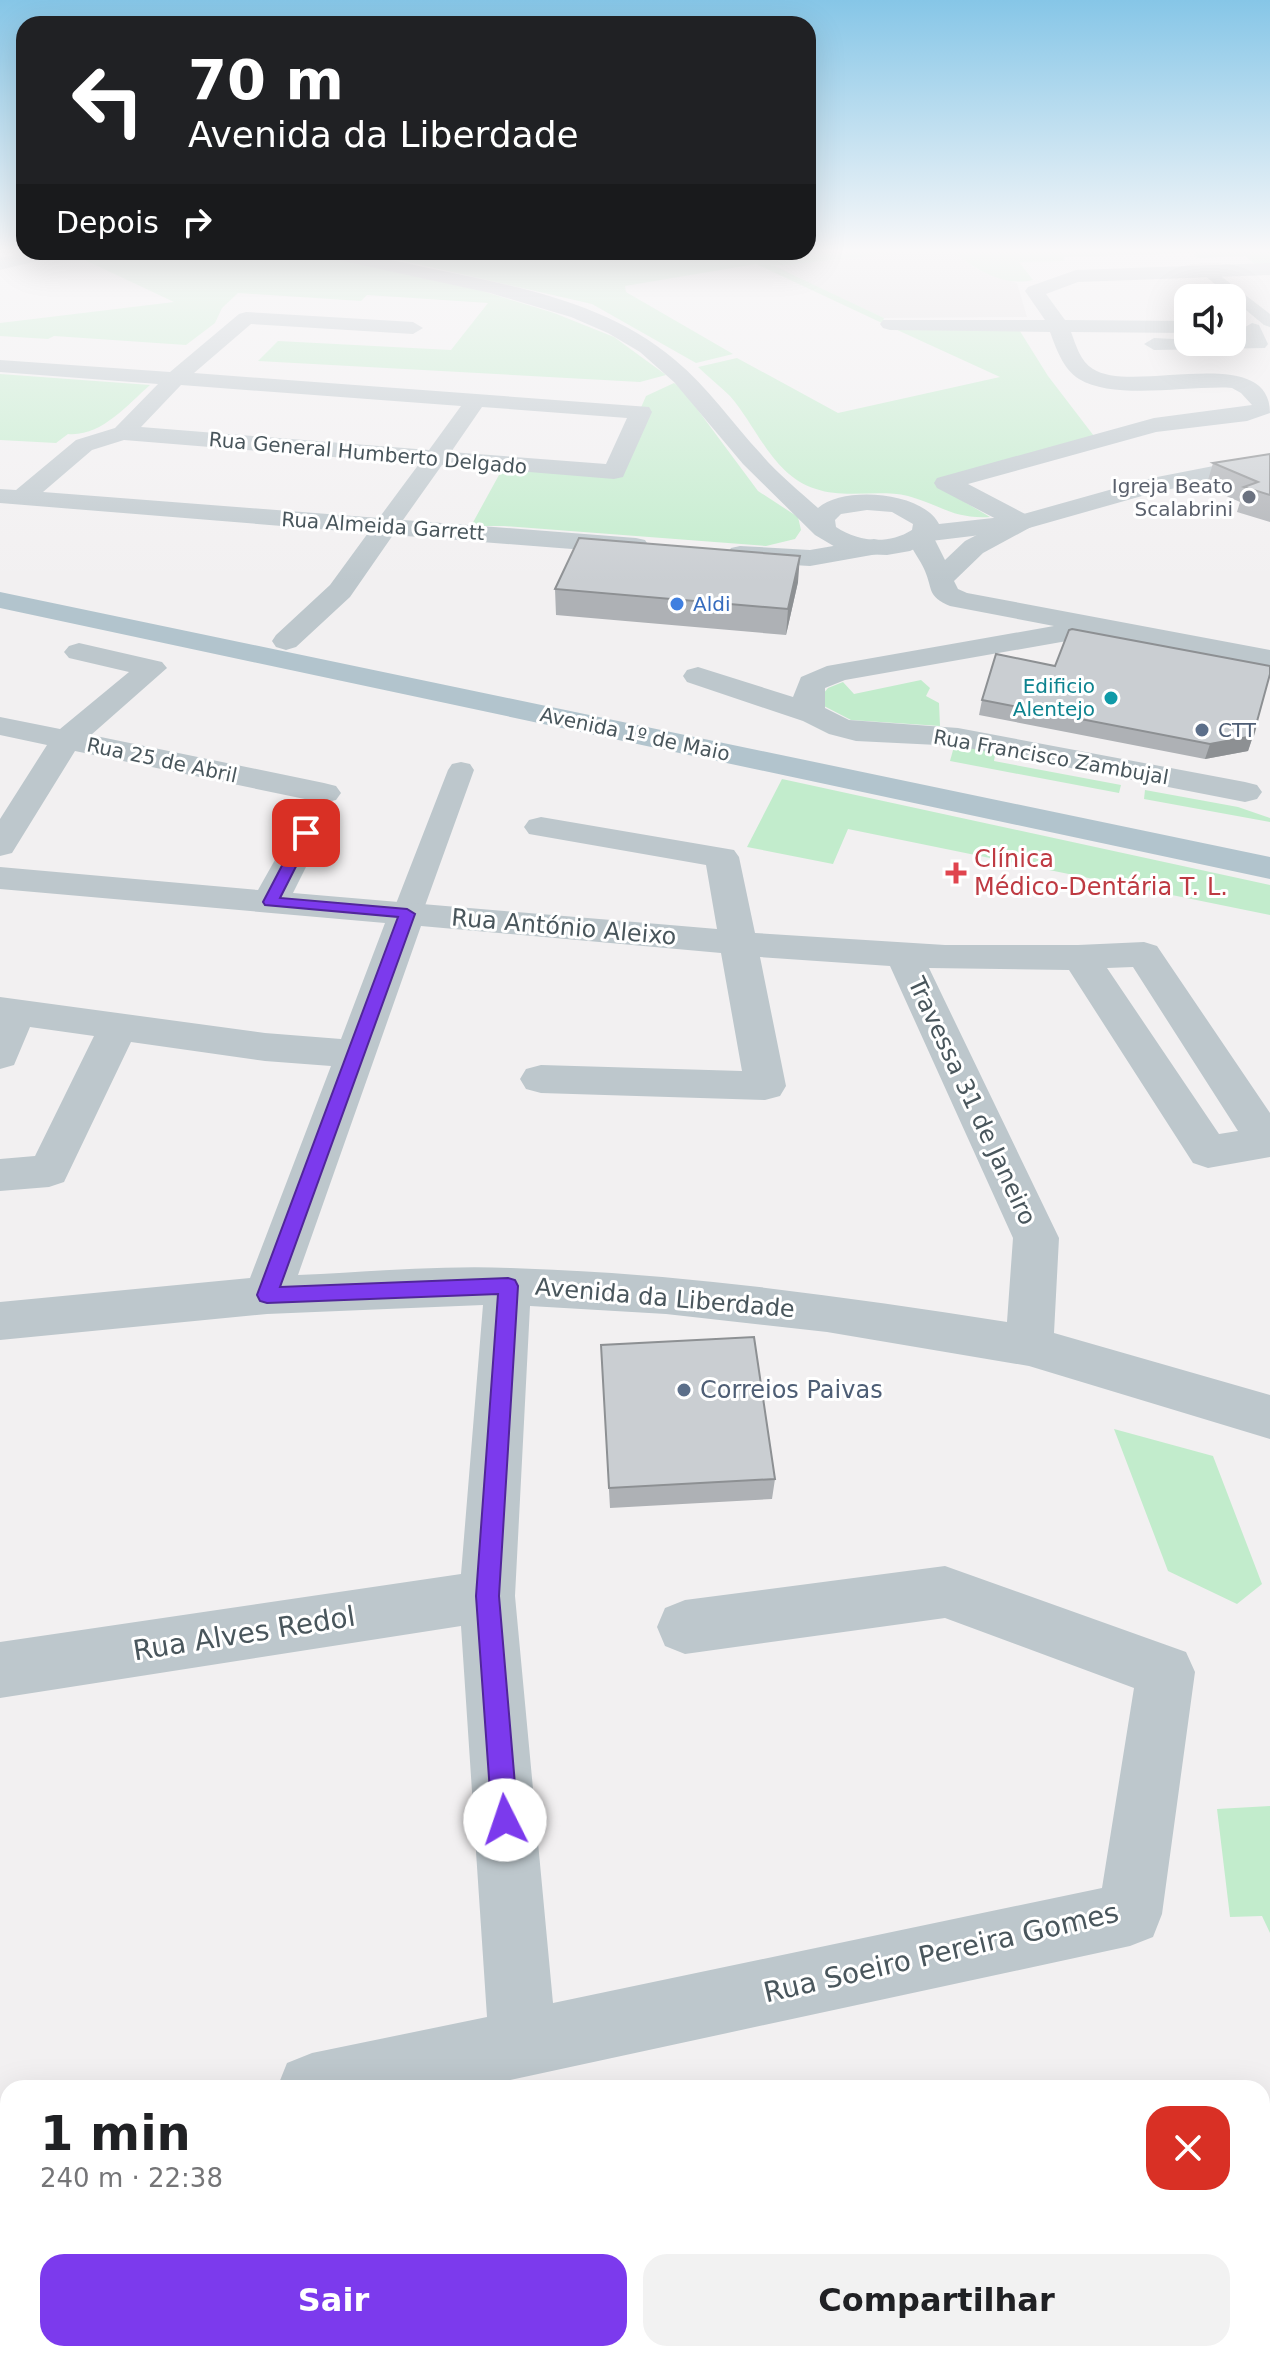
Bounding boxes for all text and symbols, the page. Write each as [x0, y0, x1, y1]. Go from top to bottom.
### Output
text: 70 m [188, 47, 344, 112]
icon: left [56, 48, 160, 152]
text: Avenida da Liberdade [188, 114, 579, 155]
icon: right [175, 200, 219, 244]
text: Depois [56, 205, 159, 240]
map controls [1174, 284, 1246, 356]
button: sound [1174, 284, 1246, 356]
street label: Rua General Humberto Delgado [208, 427, 528, 479]
place label: Igreja Beato Scalabrini [1112, 474, 1233, 521]
marker: Igreja Beato Scalabrini [1240, 488, 1258, 506]
street label: Rua Almeida Garrett [281, 507, 486, 545]
place label: Aldi [693, 592, 731, 616]
marker: Aldi [668, 595, 686, 613]
place label: Edificio Alentejo [1013, 674, 1095, 721]
marker: Edificio Alentejo [1102, 689, 1120, 707]
street label: Avenida 1º de Maio [538, 702, 732, 766]
place label: CTT [1218, 718, 1257, 742]
marker: CTT [1193, 721, 1211, 739]
street label: Rua Francisco Zambujal [932, 724, 1170, 790]
street label: Rua 25 de Abril [85, 732, 239, 788]
pin [272, 799, 340, 867]
icon: arrive [284, 811, 328, 855]
place label: Clínica Médico-Dentária T. L. [974, 845, 1228, 901]
marker: Clínica Médico-Dentária T. L. [945, 862, 967, 884]
street label: Rua António Aleixo [450, 903, 678, 951]
street label: Travessa 31 de Janeiro [902, 972, 1042, 1229]
street label: Avenida da Liberdade [534, 1273, 796, 1323]
place label: Correios Paivas [700, 1376, 883, 1404]
marker: Correios Paivas [675, 1381, 693, 1399]
street label: Rua Alves Redol [131, 1600, 357, 1667]
position arrow [463, 1778, 547, 1862]
street label: Rua Soeiro Pereira Gomes [760, 1896, 1122, 2009]
text: 1 min [40, 2105, 191, 2161]
button: close [1146, 2106, 1230, 2190]
text: 240 m · 22:38 [40, 2163, 223, 2193]
button: Sair [40, 2254, 627, 2346]
button: Compartilhar [643, 2254, 1230, 2346]

